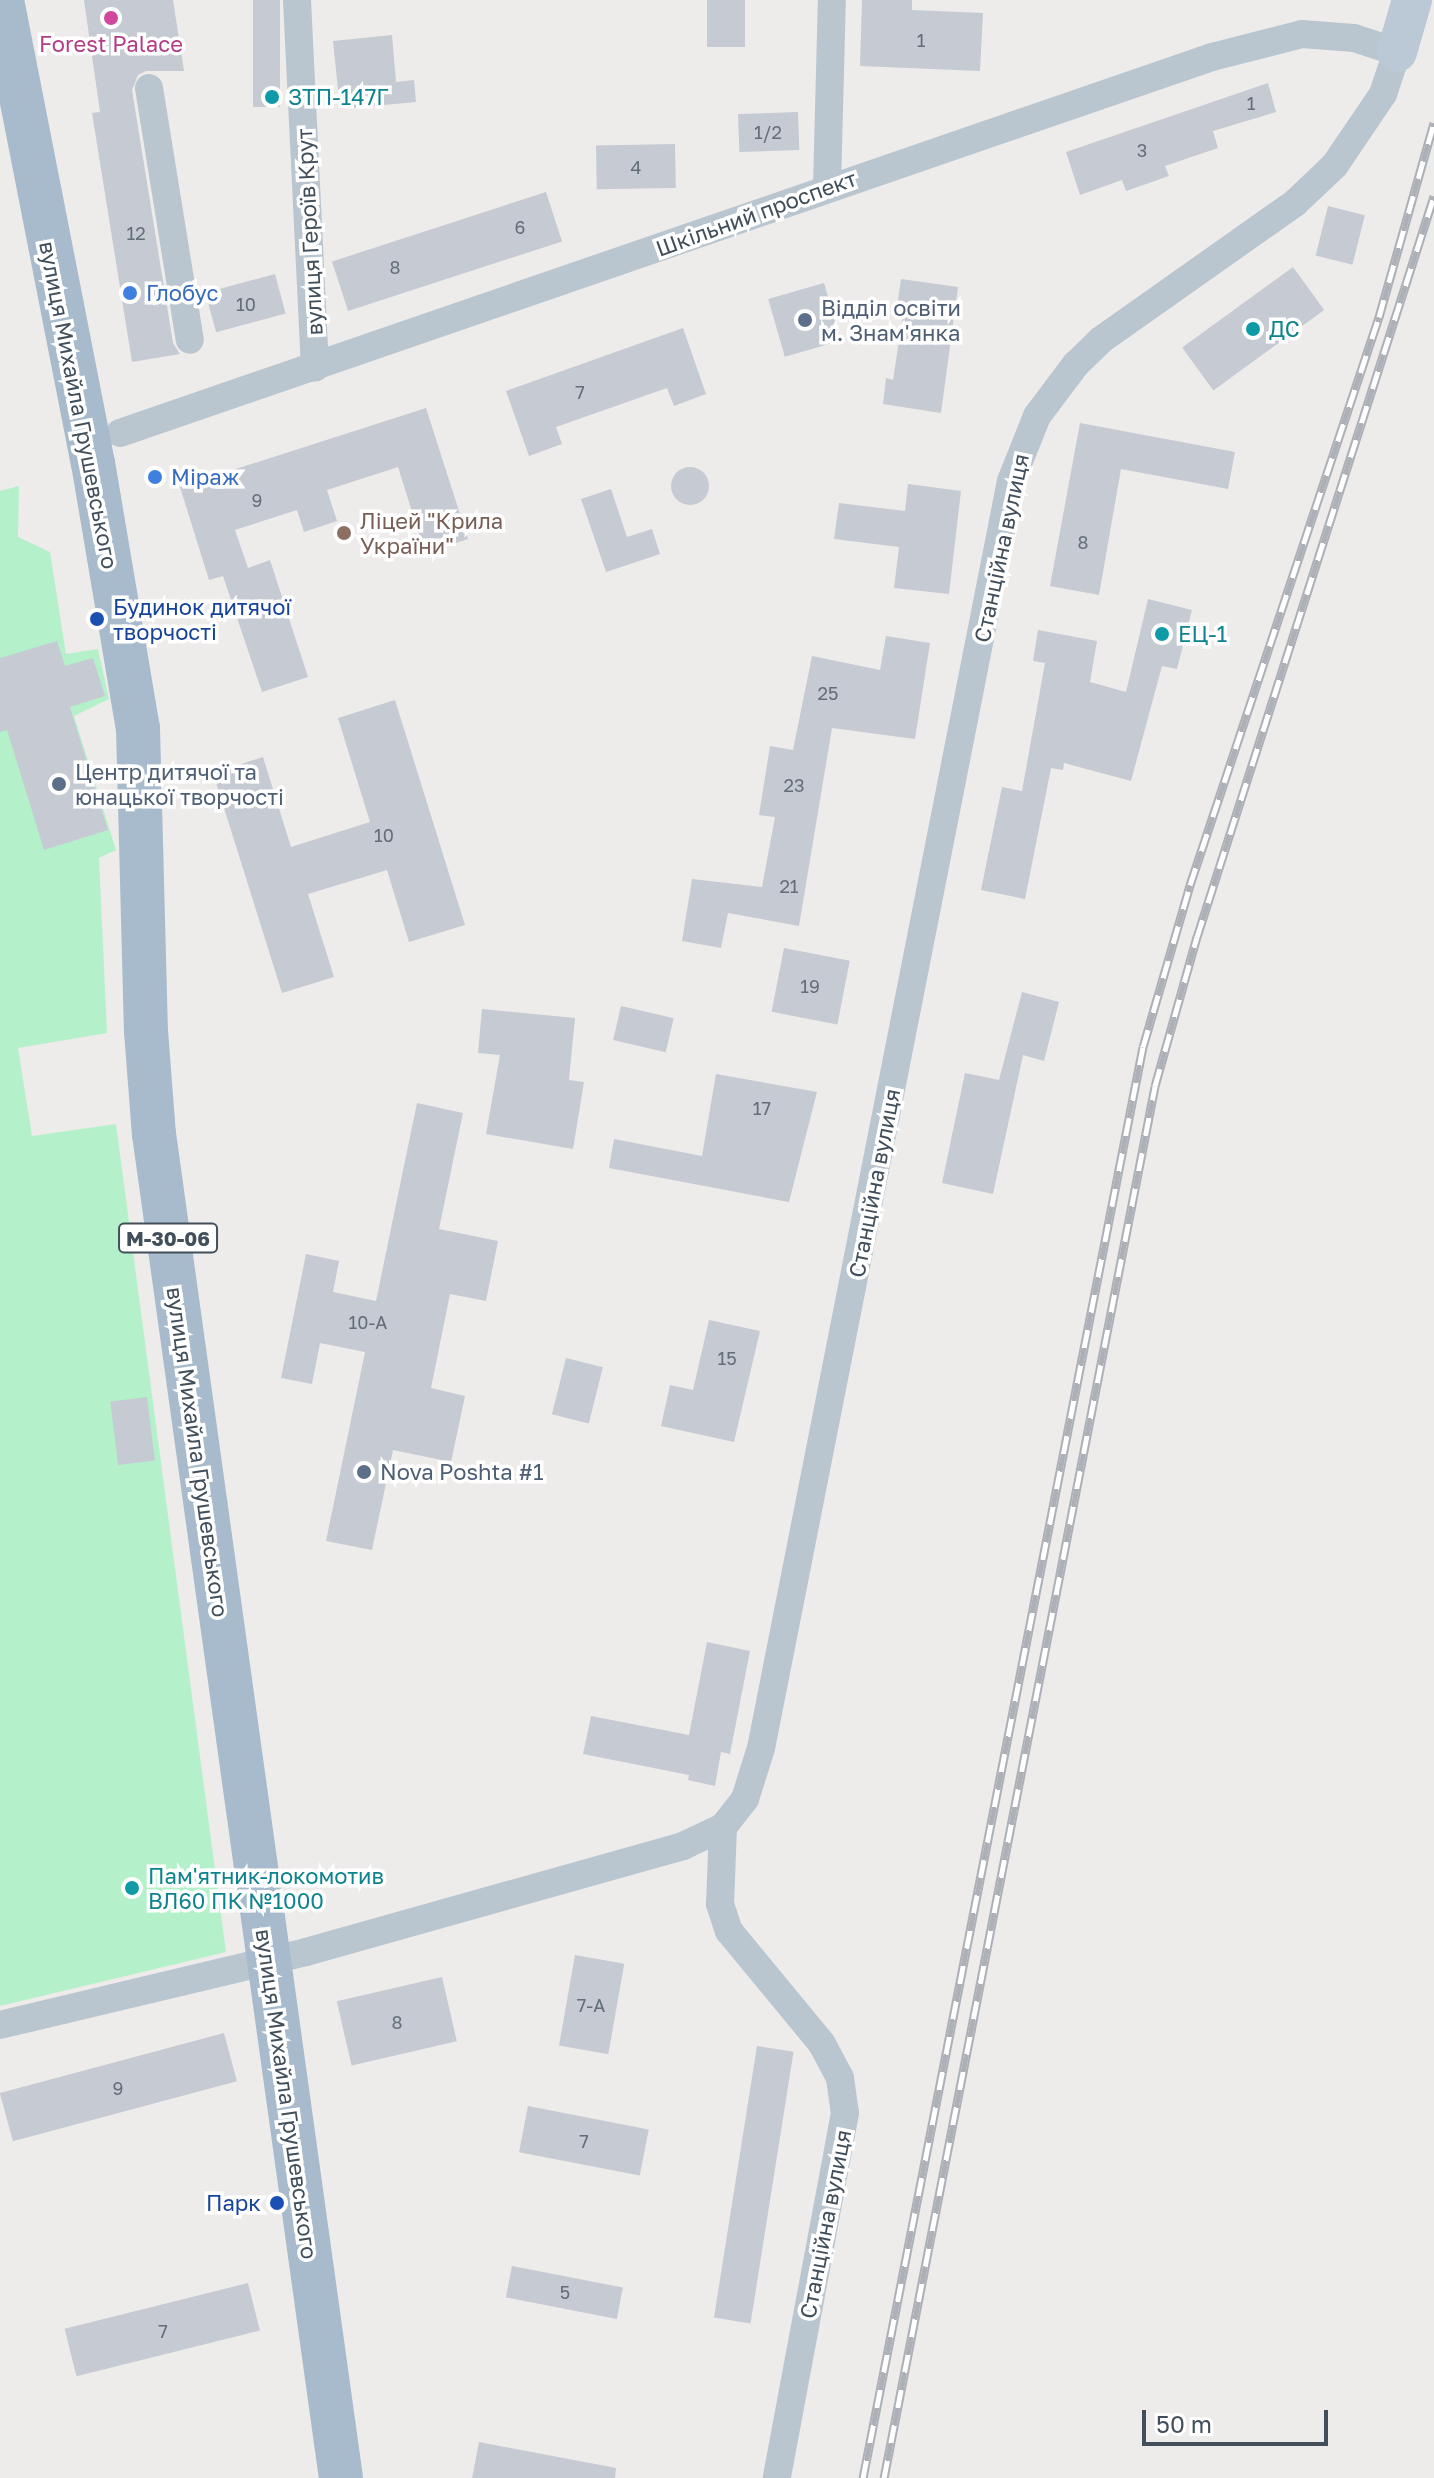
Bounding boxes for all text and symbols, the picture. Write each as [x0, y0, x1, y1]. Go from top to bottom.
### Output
marker: Forest Palace [102, 9, 120, 27]
house number: 1 [917, 29, 925, 51]
place label: Forest Palace [39, 31, 183, 57]
place label: ЗТП-147Г [288, 84, 389, 110]
marker: ЗТП-147Г [263, 88, 281, 106]
house number: 1 [1247, 92, 1255, 114]
house number: 1/2 [754, 121, 782, 143]
street label: вулиця Героїв Крут [290, 128, 328, 336]
house number: 3 [1137, 139, 1147, 161]
house number: 4 [631, 156, 641, 178]
street label: Шкільний проспект [652, 164, 860, 262]
house number: 6 [515, 216, 525, 238]
house number: 12 [126, 222, 146, 244]
street label: вулиця Михайла Грушевського [34, 239, 124, 571]
house number: 8 [390, 256, 400, 278]
place label: Глобус [146, 280, 218, 306]
marker: Глобус [121, 284, 139, 302]
house number: 10 [236, 293, 256, 315]
place label: Відділ освіти м. Знам'янка [821, 294, 961, 346]
marker: Відділ освіти м. Знам'янка [796, 311, 814, 329]
place label: ДС [1269, 316, 1300, 342]
marker: ДС [1244, 320, 1262, 338]
house number: 7 [575, 381, 585, 403]
street label: Станційна вулиця [968, 451, 1034, 645]
place label: Міраж [171, 464, 239, 490]
marker: Міраж [146, 468, 164, 486]
house number: 9 [252, 489, 262, 511]
place label: Ліцей "Крила України" [360, 507, 503, 558]
marker: Ліцей "Крила України" [335, 524, 353, 542]
house number: 8 [1078, 531, 1088, 553]
place label: Будинок дитячої творчості [113, 593, 291, 644]
marker: Будинок дитячої творчості [88, 610, 106, 628]
place label: ЕЦ-1 [1178, 621, 1227, 647]
marker: ЕЦ-1 [1153, 625, 1171, 643]
house number: 25 [818, 682, 838, 704]
place label: Центр дитячої та юнацької творчості [75, 758, 284, 810]
house number: 23 [784, 774, 804, 796]
marker: Центр дитячої та юнацької творчості [50, 775, 68, 793]
house number: 10 [374, 824, 394, 846]
house number: 21 [779, 875, 799, 897]
house number: 19 [800, 975, 820, 997]
street label: Станційна вулиця [843, 1086, 905, 1280]
house number: 17 [753, 1097, 771, 1119]
road number: М-30-06 [118, 1222, 218, 1254]
street label: вулиця Михайла Грушевського [162, 1285, 234, 1619]
house number: 10-А [349, 1311, 387, 1333]
house number: 15 [717, 1347, 737, 1369]
place label: Nova Poshta #1 [380, 1459, 544, 1485]
marker: Nova Poshta #1 [355, 1463, 373, 1481]
place label: Пам'ятник-локомотив ВЛ60 ПК №1000 [148, 1862, 384, 1914]
marker: Пам'ятник-локомотив ВЛ60 ПК №1000 [123, 1879, 141, 1897]
street label: вулиця Михайла Грушевського [251, 1927, 323, 2261]
house number: 7-А [577, 1994, 605, 2016]
house number: 8 [392, 2011, 402, 2033]
house number: 9 [113, 2077, 123, 2099]
street label: Станційна вулиця [794, 2127, 856, 2321]
house number: 7 [579, 2130, 589, 2152]
place label: Парк [206, 2190, 261, 2216]
marker: Парк [268, 2194, 286, 2212]
house number: 5 [560, 2281, 570, 2303]
house number: 7 [158, 2320, 168, 2342]
scale bar [1146, 2394, 1332, 2444]
text: 50 m [1156, 2409, 1212, 2438]

